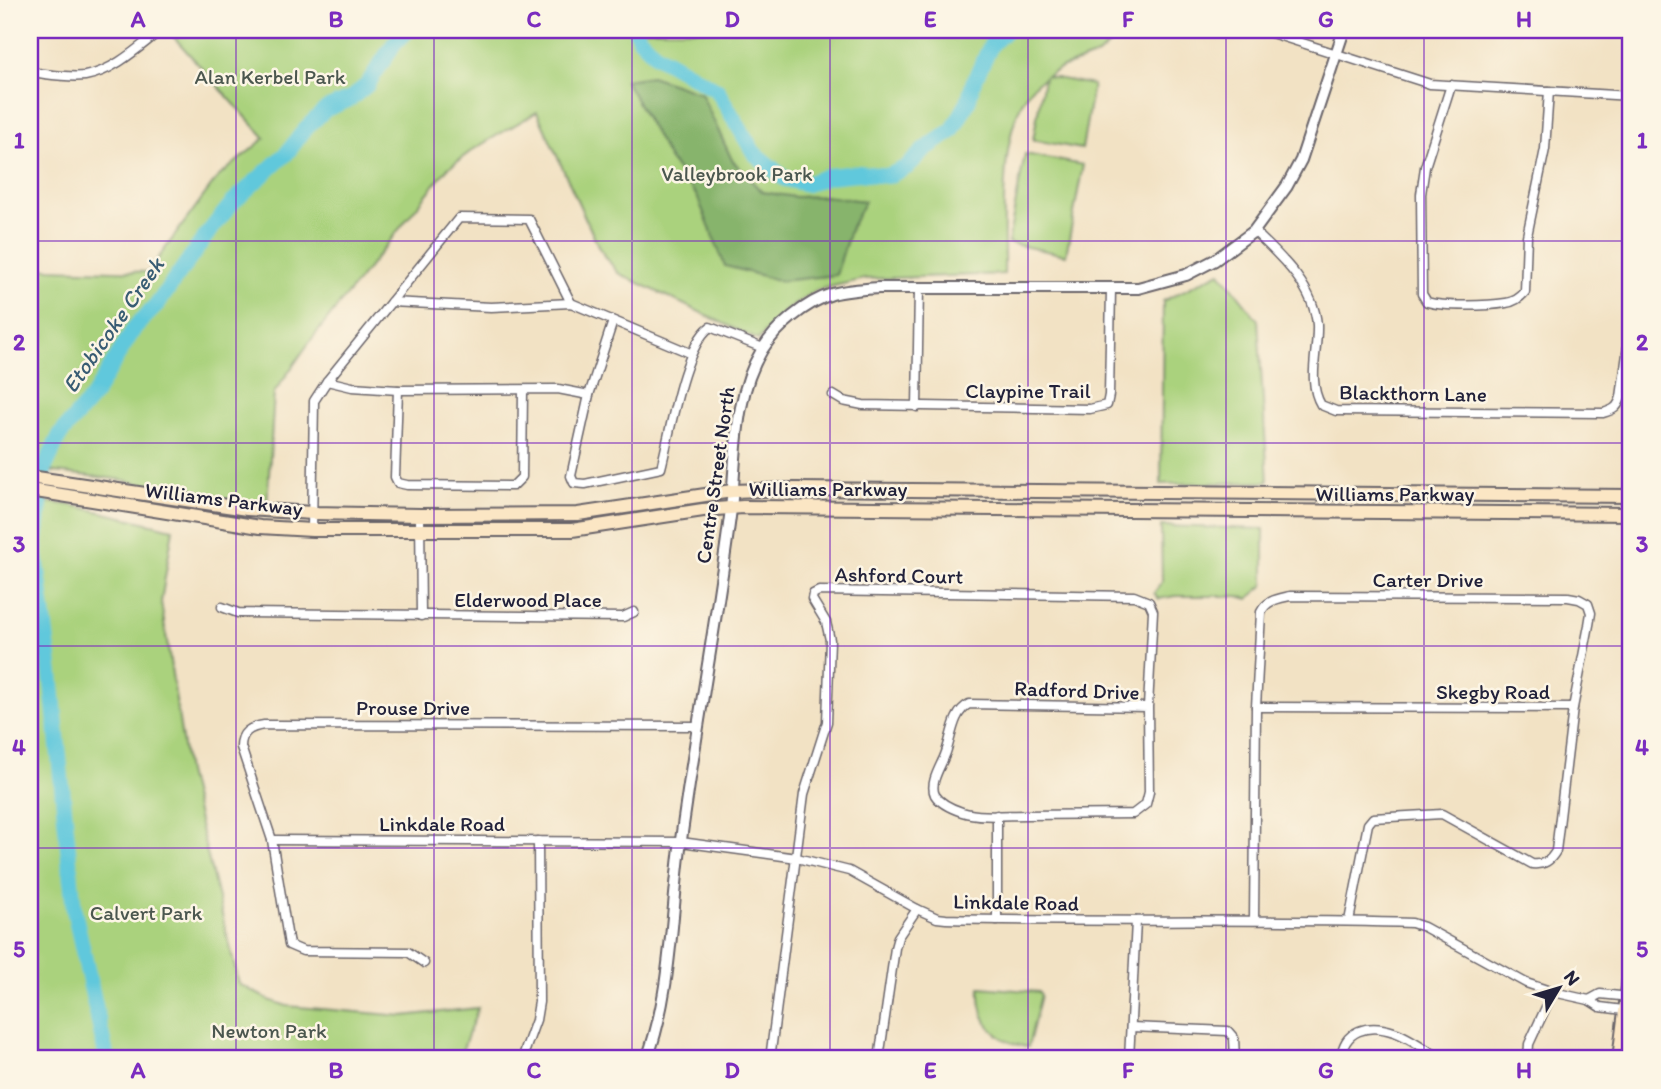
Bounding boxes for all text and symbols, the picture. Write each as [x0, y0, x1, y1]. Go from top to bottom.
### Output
text: A [130, 5, 146, 33]
text: B [329, 5, 344, 33]
text: C [527, 5, 542, 33]
text: D [724, 5, 740, 33]
text: E [924, 5, 937, 33]
text: F [1122, 5, 1135, 33]
text: G [1318, 5, 1334, 33]
text: H [1516, 5, 1532, 33]
park label: Alan Kerbel Park [194, 64, 346, 89]
text: 1 [14, 126, 25, 154]
text: 1 [1637, 126, 1648, 154]
park label: Valleybrook Park [661, 161, 813, 186]
water label: Etobicoke Creek [56, 251, 171, 398]
text: 2 [13, 328, 26, 356]
text: 2 [1636, 328, 1649, 356]
street label: Claypine Trail [965, 378, 1091, 403]
street label: Blackthorn Lane [1339, 379, 1487, 407]
street label: Centre Street North [690, 385, 740, 565]
street label: Williams Parkway [749, 476, 908, 501]
street label: Williams Parkway [144, 477, 304, 521]
street label: Williams Parkway [1316, 481, 1475, 506]
text: 3 [13, 530, 26, 558]
text: 3 [1636, 530, 1649, 558]
street label: Ashford Court [834, 561, 964, 589]
street label: Carter Drive [1373, 567, 1484, 592]
street label: Elderwood Place [454, 587, 602, 612]
street label: Radford Drive [1014, 675, 1140, 705]
street label: Skegby Road [1436, 679, 1550, 704]
street label: Prouse Drive [356, 695, 470, 720]
text: 4 [12, 733, 26, 761]
text: 4 [1635, 733, 1649, 761]
street label: Linkdale Road [379, 811, 505, 836]
street label: Linkdale Road [953, 888, 1079, 916]
park label: Calvert Park [90, 900, 202, 925]
text: 5 [13, 935, 25, 963]
text: 5 [1636, 935, 1648, 963]
north arrow [1524, 953, 1594, 1023]
text: N [1559, 966, 1585, 990]
park label: Newton Park [211, 1018, 327, 1043]
text: A [130, 1056, 146, 1084]
text: B [329, 1056, 344, 1084]
text: C [527, 1056, 542, 1084]
text: D [724, 1056, 740, 1084]
text: E [924, 1056, 937, 1084]
text: F [1122, 1056, 1135, 1084]
text: G [1318, 1056, 1334, 1084]
text: H [1516, 1056, 1532, 1084]

